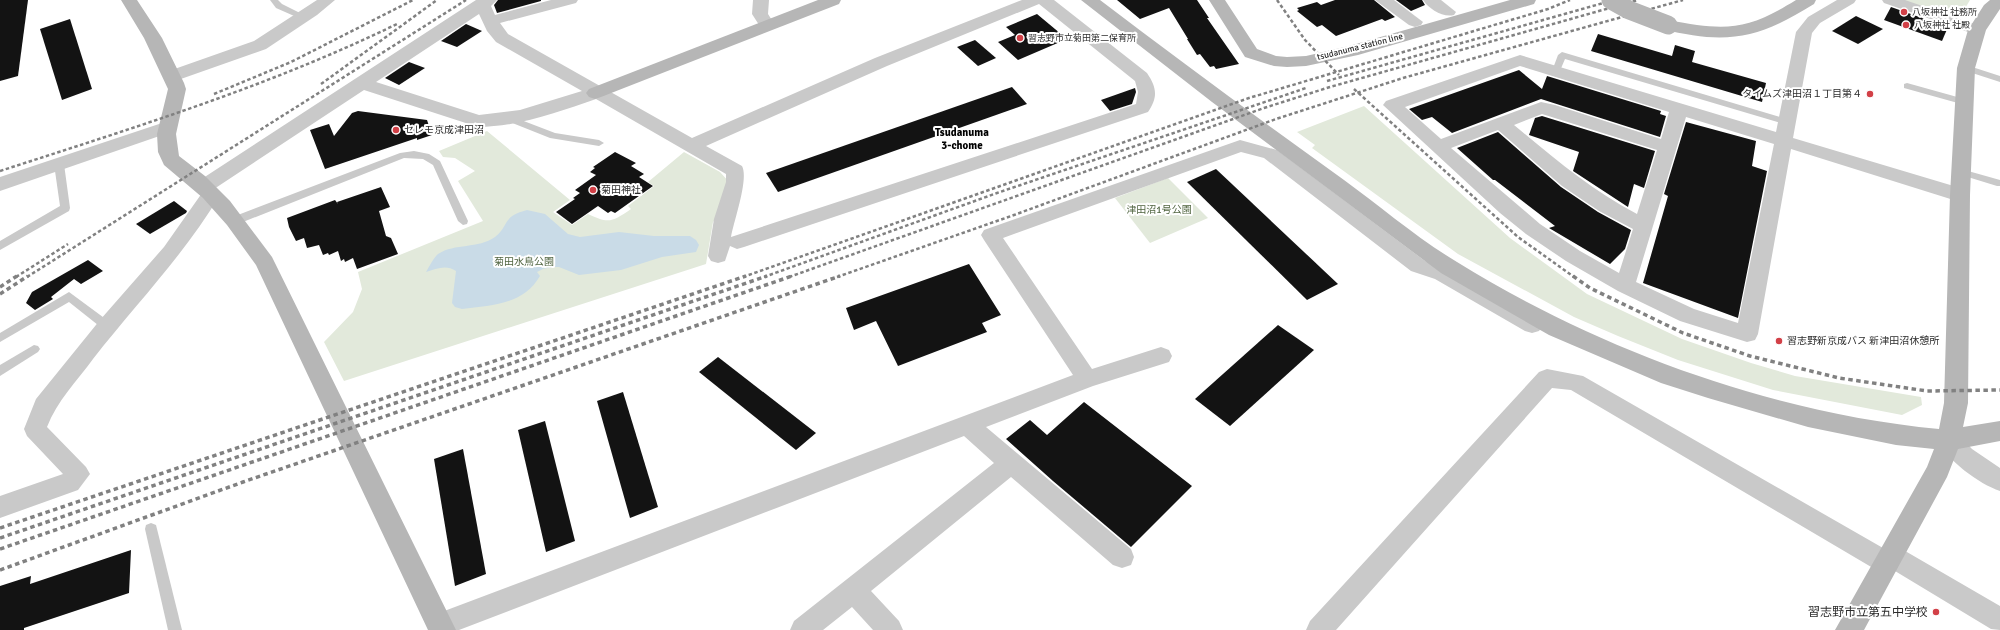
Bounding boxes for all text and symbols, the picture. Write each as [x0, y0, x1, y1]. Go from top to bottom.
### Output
marker: 八坂神社 社務所 [1899, 7, 1909, 17]
place label: 八坂神社 社務所 [1912, 7, 1977, 18]
marker: 八坂神社 社殿 [1901, 20, 1911, 30]
place label: 八坂神社 社殿 [1914, 20, 1970, 31]
street label: tsudanuma station line [1316, 31, 1405, 63]
marker: 習志野市立菊田第二保育所 [1015, 33, 1025, 43]
place label: 習志野市立菊田第二保育所 [1028, 33, 1136, 44]
place label: タイムズ津田沼１丁目第４ [1742, 88, 1862, 100]
marker: タイムズ津田沼１丁目第４ [1865, 89, 1875, 99]
place label: セレモ京成津田沼 [404, 124, 484, 136]
marker: セレモ京成津田沼 [391, 125, 401, 135]
district label: Tsudanuma 3-chome [935, 126, 989, 152]
place label: 菊田神社 [601, 184, 641, 196]
marker: 菊田神社 [588, 185, 598, 195]
park label: 津田沼1号公園 [1126, 204, 1192, 216]
park label: 菊田水鳥公園 [494, 256, 554, 268]
place label: 習志野新京成バス 新津田沼休憩所 [1787, 335, 1939, 347]
marker: 習志野新京成バス 新津田沼休憩所 [1774, 336, 1784, 346]
place label: 習志野市立第五中学校 [1808, 605, 1928, 620]
marker: 習志野市立第五中学校 [1931, 607, 1941, 617]

